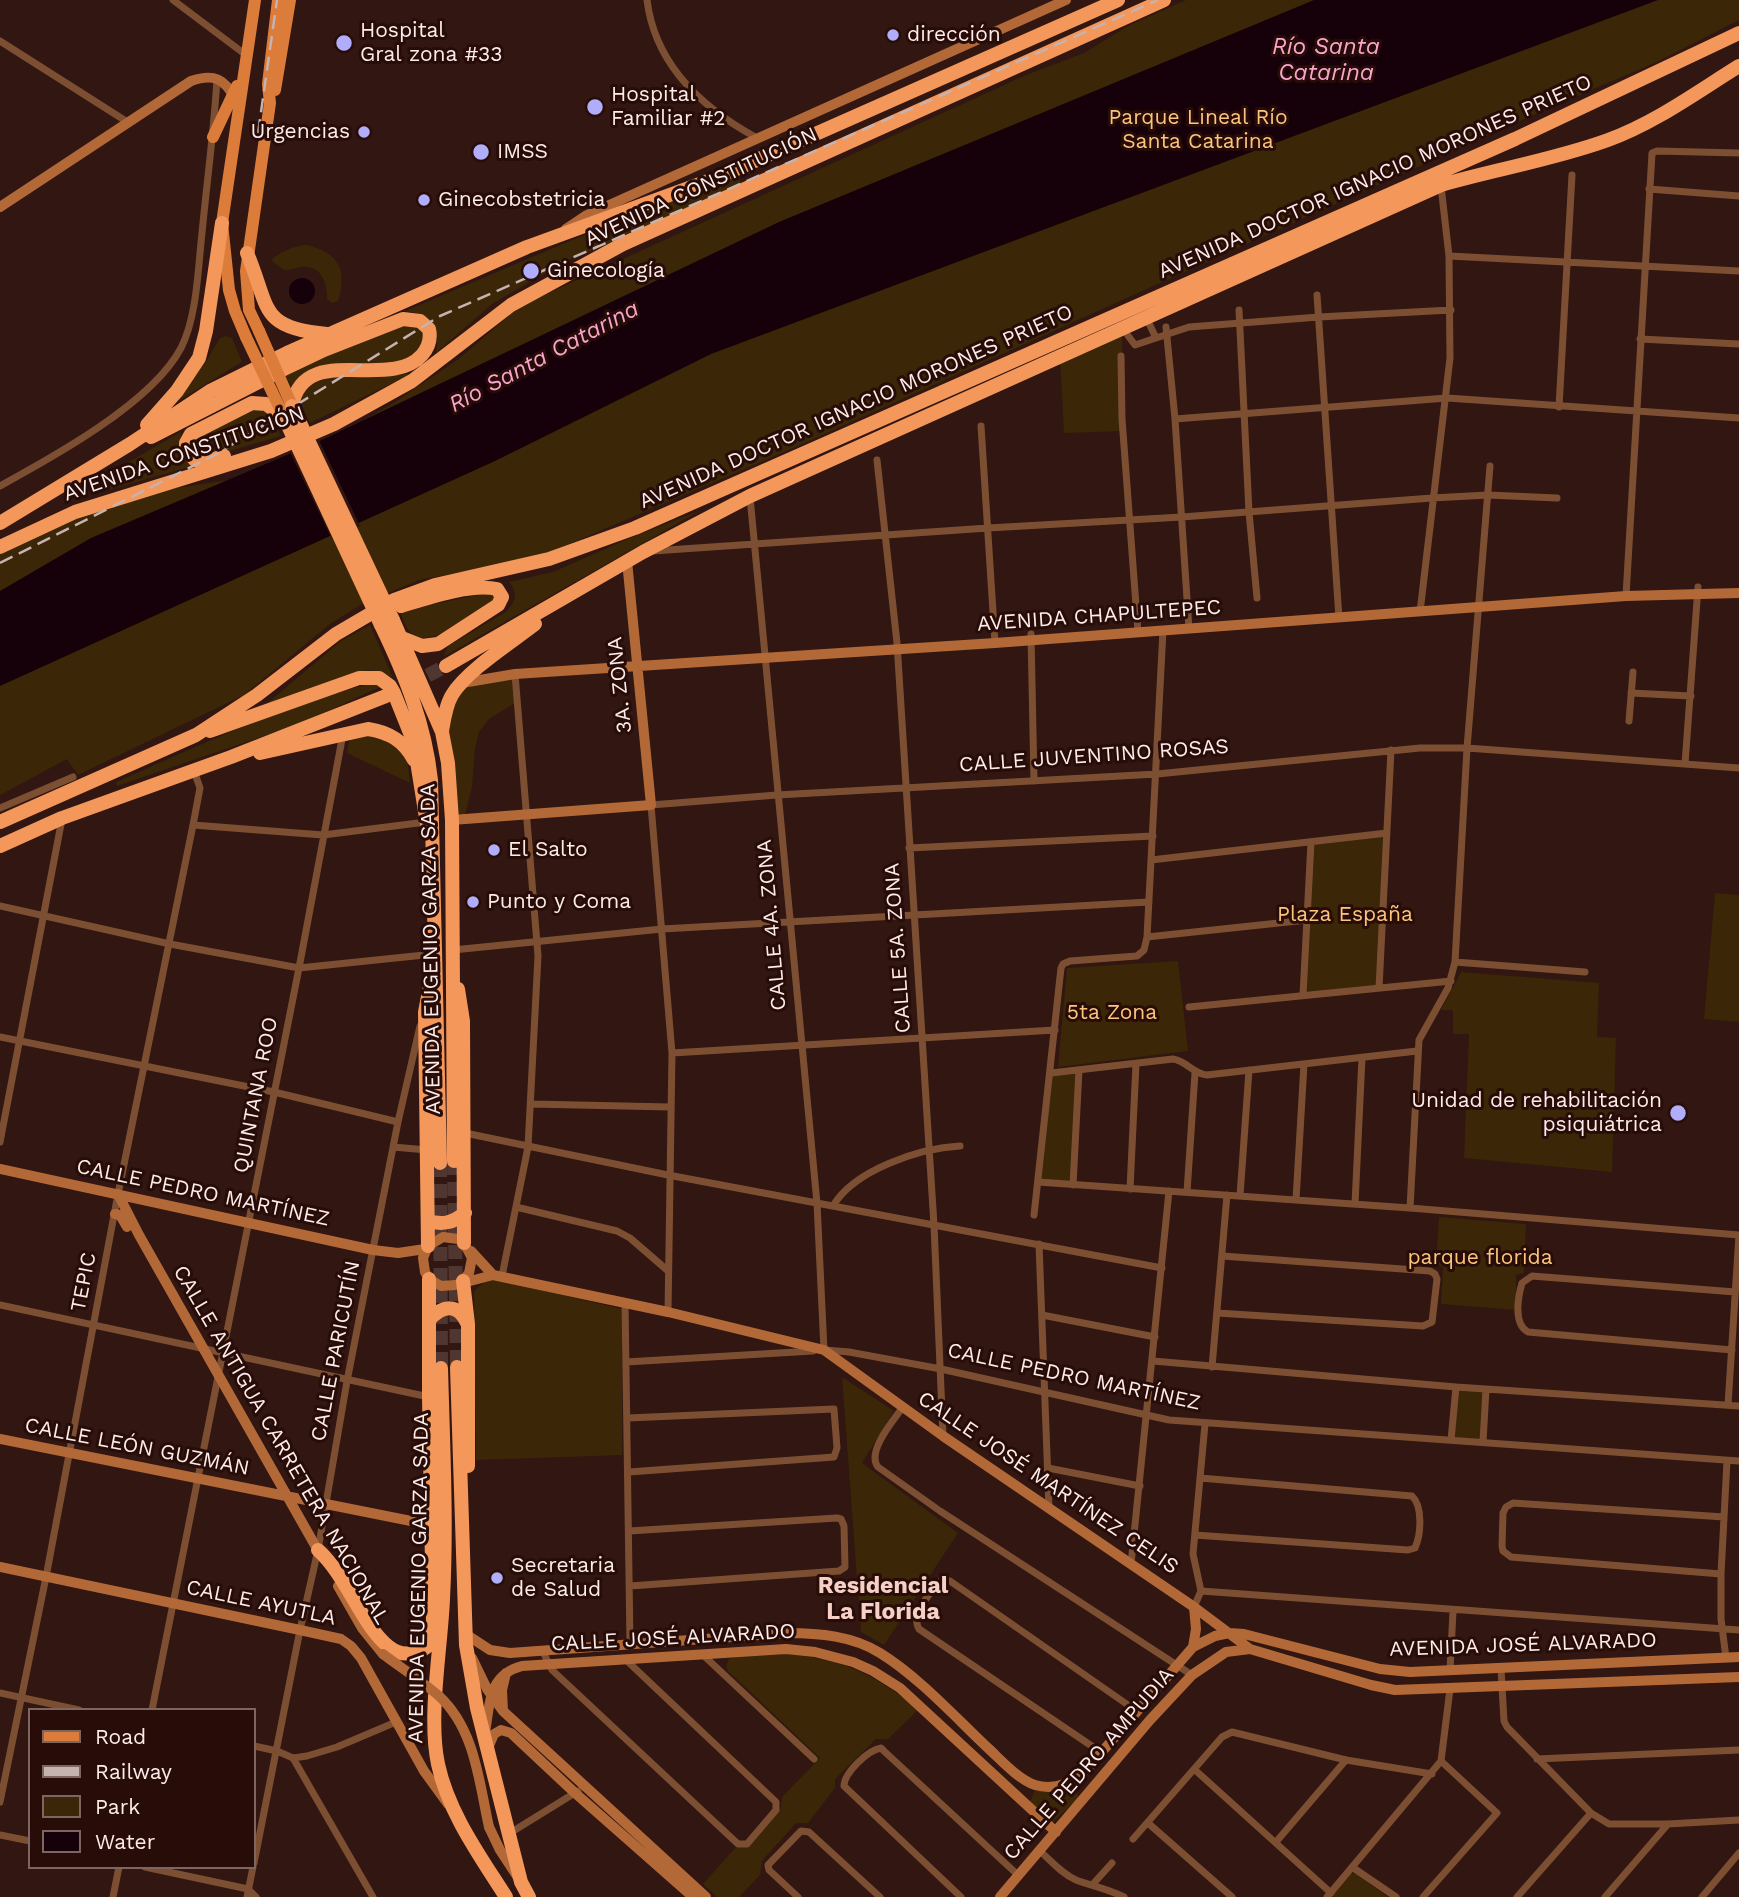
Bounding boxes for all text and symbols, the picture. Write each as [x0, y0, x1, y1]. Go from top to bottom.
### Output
place label: Hospital Gral zona #33 [360, 18, 503, 68]
place label: dirección [907, 22, 1001, 48]
marker: dirección [885, 27, 901, 43]
marker: Hospital Gral zona #33 [334, 33, 354, 53]
water label: Río Santa Catarina [1272, 33, 1380, 87]
street label: AVENIDA DOCTOR IGNACIO MORONES PRIETO [1154, 70, 1596, 284]
place label: Hospital Familiar #2 [611, 82, 726, 132]
marker: Hospital Familiar #2 [585, 97, 605, 117]
park label: Parque Lineal Río Santa Catarina [1108, 105, 1288, 155]
place label: Urgencias [251, 119, 350, 145]
street label: AVENIDA CONSTITUCIÓN [581, 122, 821, 252]
marker: Urgencias [356, 124, 372, 140]
place label: IMSS [497, 139, 548, 165]
marker: IMSS [471, 142, 491, 162]
place label: Ginecobstetricia [438, 187, 605, 213]
marker: Ginecobstetricia [416, 192, 432, 208]
place label: Ginecología [547, 258, 665, 284]
marker: Ginecología [521, 261, 541, 281]
water label: Río Santa Catarina [444, 295, 644, 419]
street label: AVENIDA DOCTOR IGNACIO MORONES PRIETO [635, 300, 1077, 514]
street label: AVENIDA CONSTITUCIÓN [60, 401, 308, 507]
street label: AVENIDA CHAPULTEPEC [976, 595, 1222, 637]
street label: 3A. ZONA [602, 635, 638, 735]
street label: CALLE JUVENTINO ROSAS [958, 734, 1230, 778]
street label: AVENIDA EUGENIO GARZA SADA [416, 783, 446, 1115]
place label: El Salto [508, 837, 588, 863]
street label: CALLE 4A. ZONA [752, 838, 792, 1012]
marker: El Salto [486, 842, 502, 858]
street label: CALLE 5A. ZONA [879, 862, 917, 1034]
place label: Punto y Coma [487, 889, 631, 915]
marker: Punto y Coma [465, 894, 481, 910]
park label: Plaza España [1277, 902, 1413, 928]
park label: 5ta Zona [1067, 1000, 1157, 1026]
street label: QUINTANA ROO [229, 1015, 283, 1175]
place label: Unidad de rehabilitación psiquiátrica [1411, 1088, 1662, 1138]
marker: Unidad de rehabilitación psiquiátrica [1668, 1103, 1688, 1123]
street label: CALLE PEDRO MARTÍNEZ [74, 1154, 332, 1232]
park label: parque florida [1407, 1245, 1553, 1271]
street label: TEPIC [66, 1250, 102, 1314]
street label: CALLE PARICUTÍN [306, 1259, 366, 1443]
street label: CALLE ANTIGUA CARRETERA NACIONAL [167, 1261, 395, 1629]
street label: CALLE PEDRO MARTÍNEZ [945, 1338, 1203, 1416]
street label: CALLE JOSÉ MARTÍNEZ CELIS [913, 1386, 1183, 1580]
street label: AVENIDA EUGENIO GARZA SADA [404, 1412, 434, 1744]
street label: CALLE LEÓN GUZMÁN [23, 1413, 251, 1481]
place label: Secretaria de Salud [511, 1553, 615, 1603]
marker: Secretaria de Salud [489, 1570, 505, 1586]
district label: Residencial La Florida [818, 1572, 948, 1626]
street label: CALLE AYUTLA [184, 1575, 338, 1631]
street label: CALLE JOSÉ ALVARADO [550, 1619, 796, 1657]
street label: AVENIDA JOSÉ ALVARADO [1389, 1628, 1657, 1662]
street label: CALLE PEDRO AMPUDIA [999, 1663, 1179, 1865]
legend [28, 1708, 256, 1869]
text: Road [95, 1724, 146, 1749]
text: Railway [95, 1759, 172, 1784]
text: Park [95, 1794, 140, 1819]
text: Water [95, 1829, 155, 1854]

